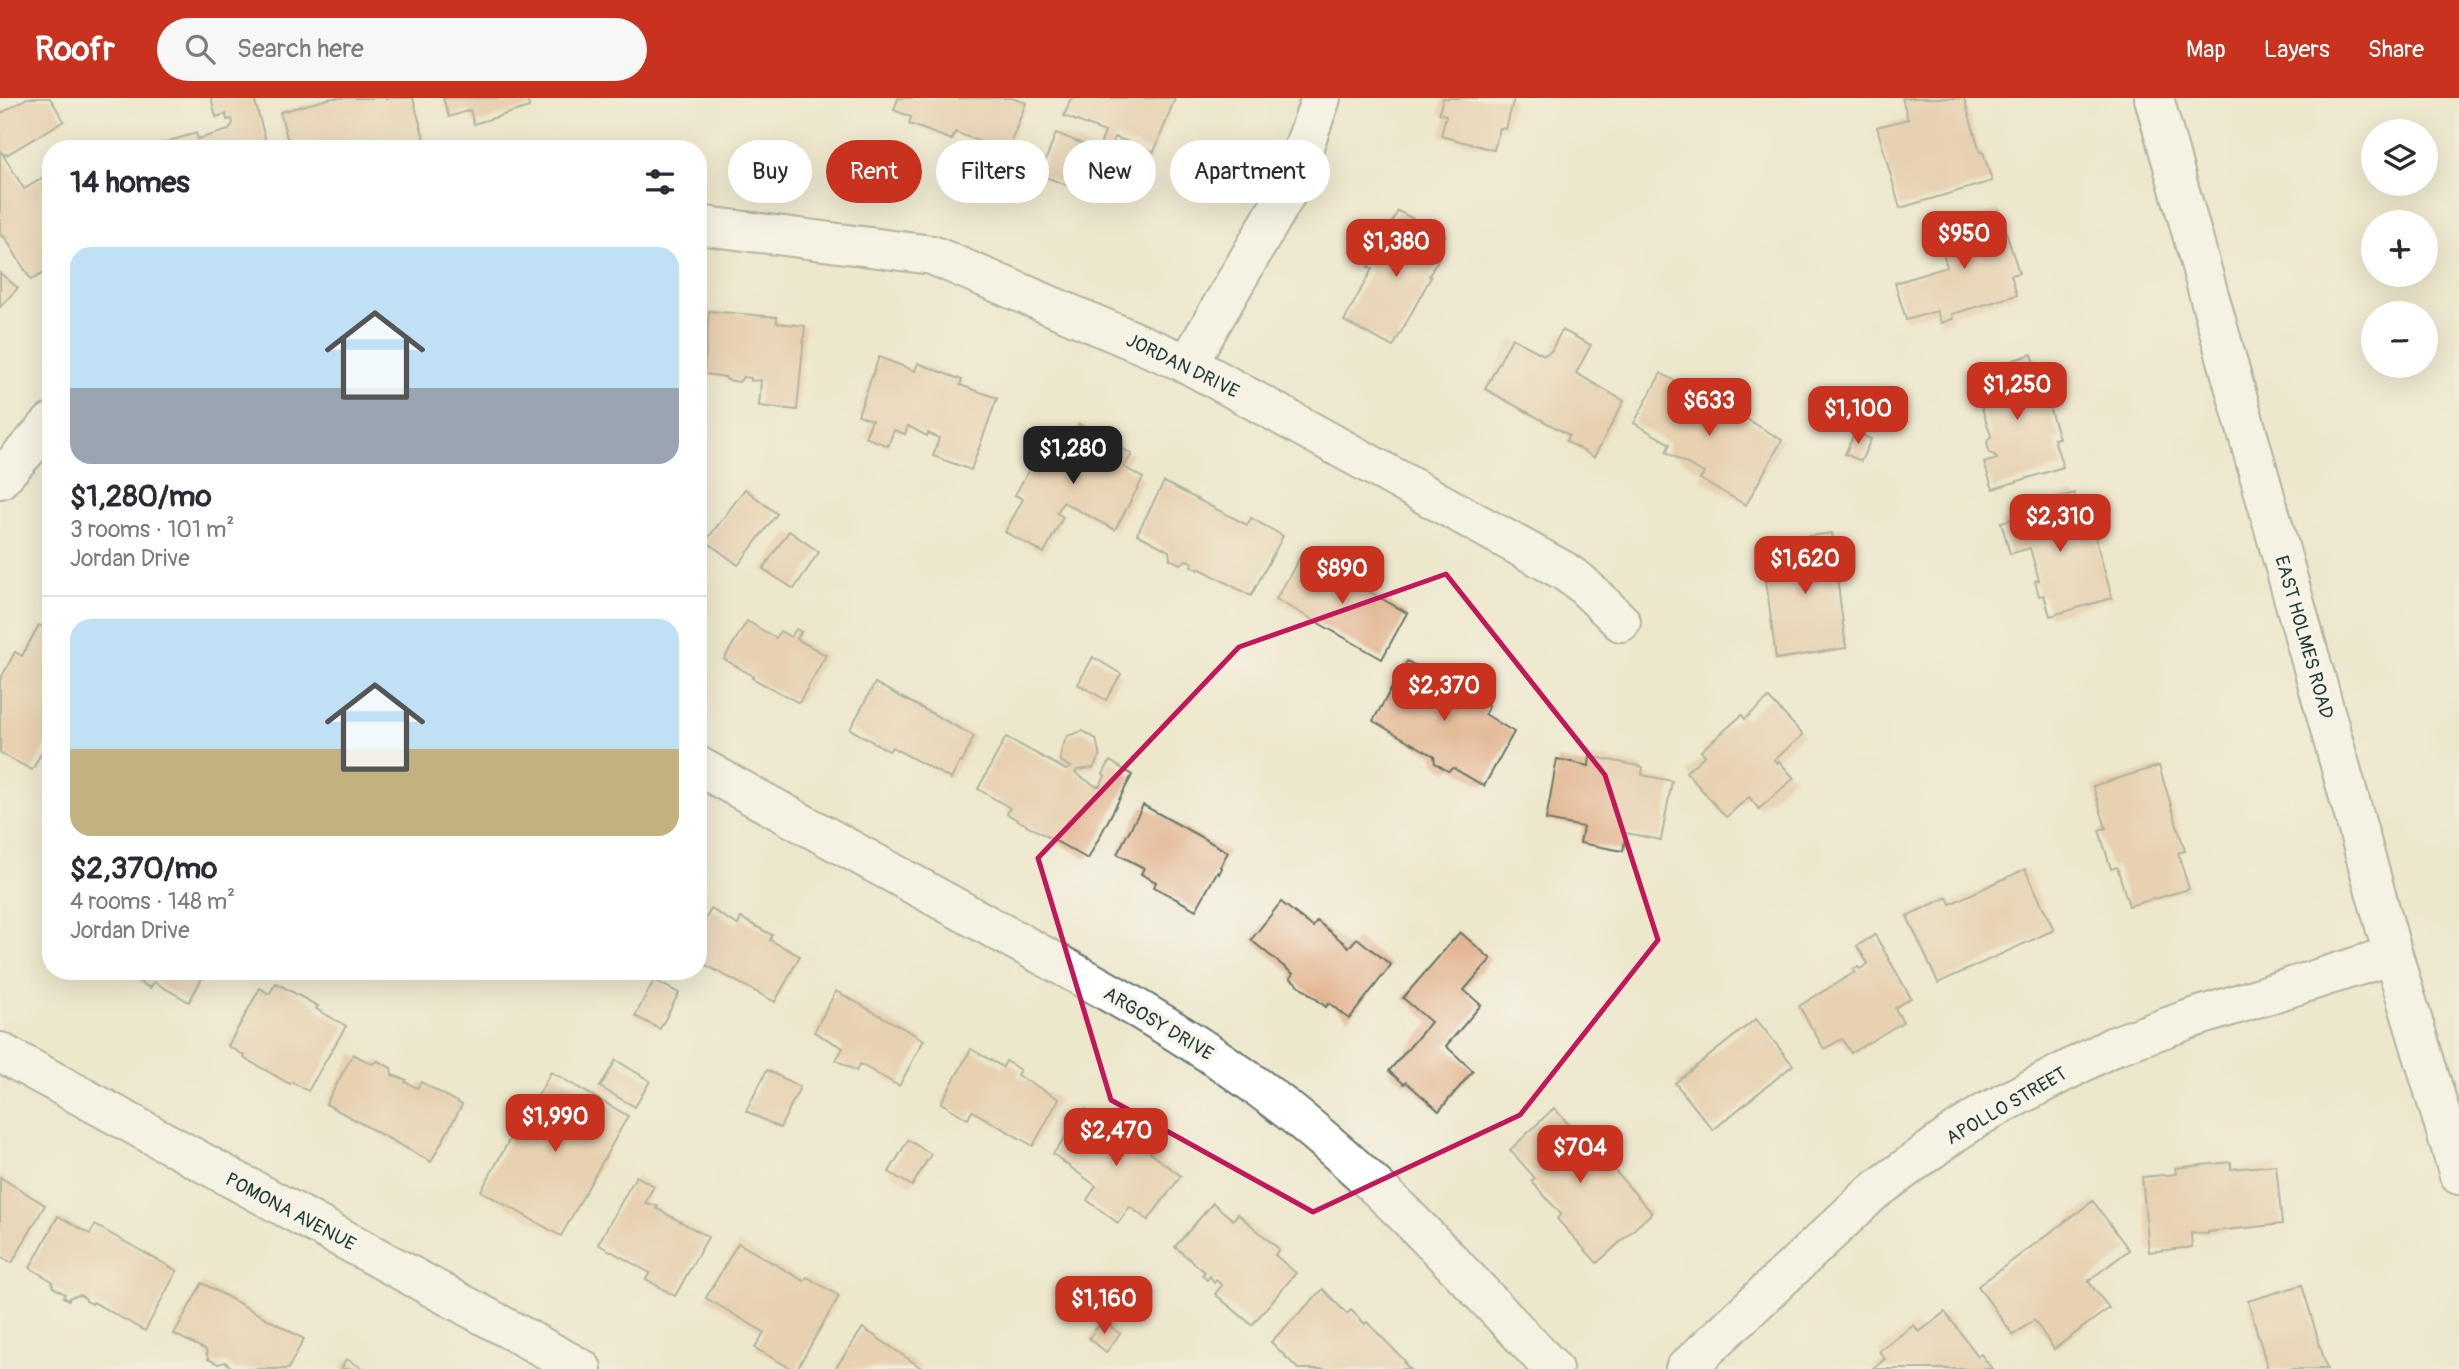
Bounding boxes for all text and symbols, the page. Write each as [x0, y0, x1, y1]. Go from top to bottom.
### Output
search box [157, 18, 647, 81]
text: Roofr [35, 29, 115, 70]
icon: search [181, 30, 219, 68]
text: Search here [237, 33, 364, 65]
text: Map [2186, 35, 2226, 64]
text: Layers [2264, 35, 2330, 64]
text: Share [2368, 35, 2424, 64]
map controls [2361, 119, 2438, 378]
button: layers [2361, 119, 2438, 196]
chip: Buy [728, 140, 812, 203]
chip: Rent [826, 140, 922, 203]
chip: Filters [936, 140, 1049, 203]
chip: New [1063, 140, 1156, 203]
chip: Apartment [1170, 140, 1330, 203]
icon: filters [641, 163, 679, 201]
text: 14 homes [70, 164, 190, 201]
button: + [2361, 210, 2438, 287]
pin: $950 [1923, 212, 2005, 271]
text: $950 [1938, 219, 1990, 248]
pin: $1,380 [1339, 220, 1453, 279]
text: $1,380 [1362, 227, 1430, 256]
icon: home [312, 292, 438, 418]
button: − [2361, 301, 2438, 378]
street label: JORDAN DRIVE [1122, 328, 1243, 404]
pin: $1,250 [1960, 362, 2074, 422]
text: $1,250 [1983, 370, 2051, 399]
pin: $633 [1668, 378, 1750, 438]
text: $633 [1683, 386, 1735, 415]
pin: $1,100 [1801, 386, 1915, 446]
text: $1,100 [1824, 394, 1892, 423]
pin: $1,280 [1016, 426, 1130, 486]
text: $1,280 [1039, 434, 1107, 463]
text: $1,280/mo [70, 478, 212, 515]
pin: $2,310 [2003, 494, 2117, 554]
text: $2,310 [2026, 502, 2094, 531]
text: 3 rooms · 101 m² [70, 515, 234, 544]
pin: $1,620 [1748, 536, 1862, 596]
text: Jordan Drive [70, 544, 190, 573]
text: $1,620 [1770, 544, 1840, 573]
pin: $890 [1301, 546, 1383, 606]
street label: EAST HOLMES ROAD [2269, 553, 2339, 722]
text: $890 [1316, 554, 1368, 583]
icon: home [312, 664, 438, 790]
pin: $2,370 [1387, 664, 1501, 723]
text: $2,370 [1408, 671, 1480, 700]
text: $2,370/mo [70, 850, 217, 887]
text: 4 rooms · 148 m² [70, 887, 235, 916]
text: Jordan Drive [70, 916, 190, 945]
street label: ARGOSY DRIVE [1099, 982, 1218, 1066]
street label: APOLLO STREET [1942, 1062, 2071, 1150]
pin: $1,990 [498, 1094, 612, 1154]
text: $1,990 [522, 1102, 588, 1131]
pin: $2,470 [1059, 1108, 1173, 1168]
text: $2,470 [1080, 1116, 1152, 1145]
pin: $704 [1539, 1126, 1621, 1185]
text: $704 [1553, 1133, 1607, 1162]
street label: POMONA AVENUE [221, 1167, 360, 1256]
pin: $1,160 [1047, 1276, 1161, 1336]
text: $1,160 [1071, 1284, 1137, 1313]

